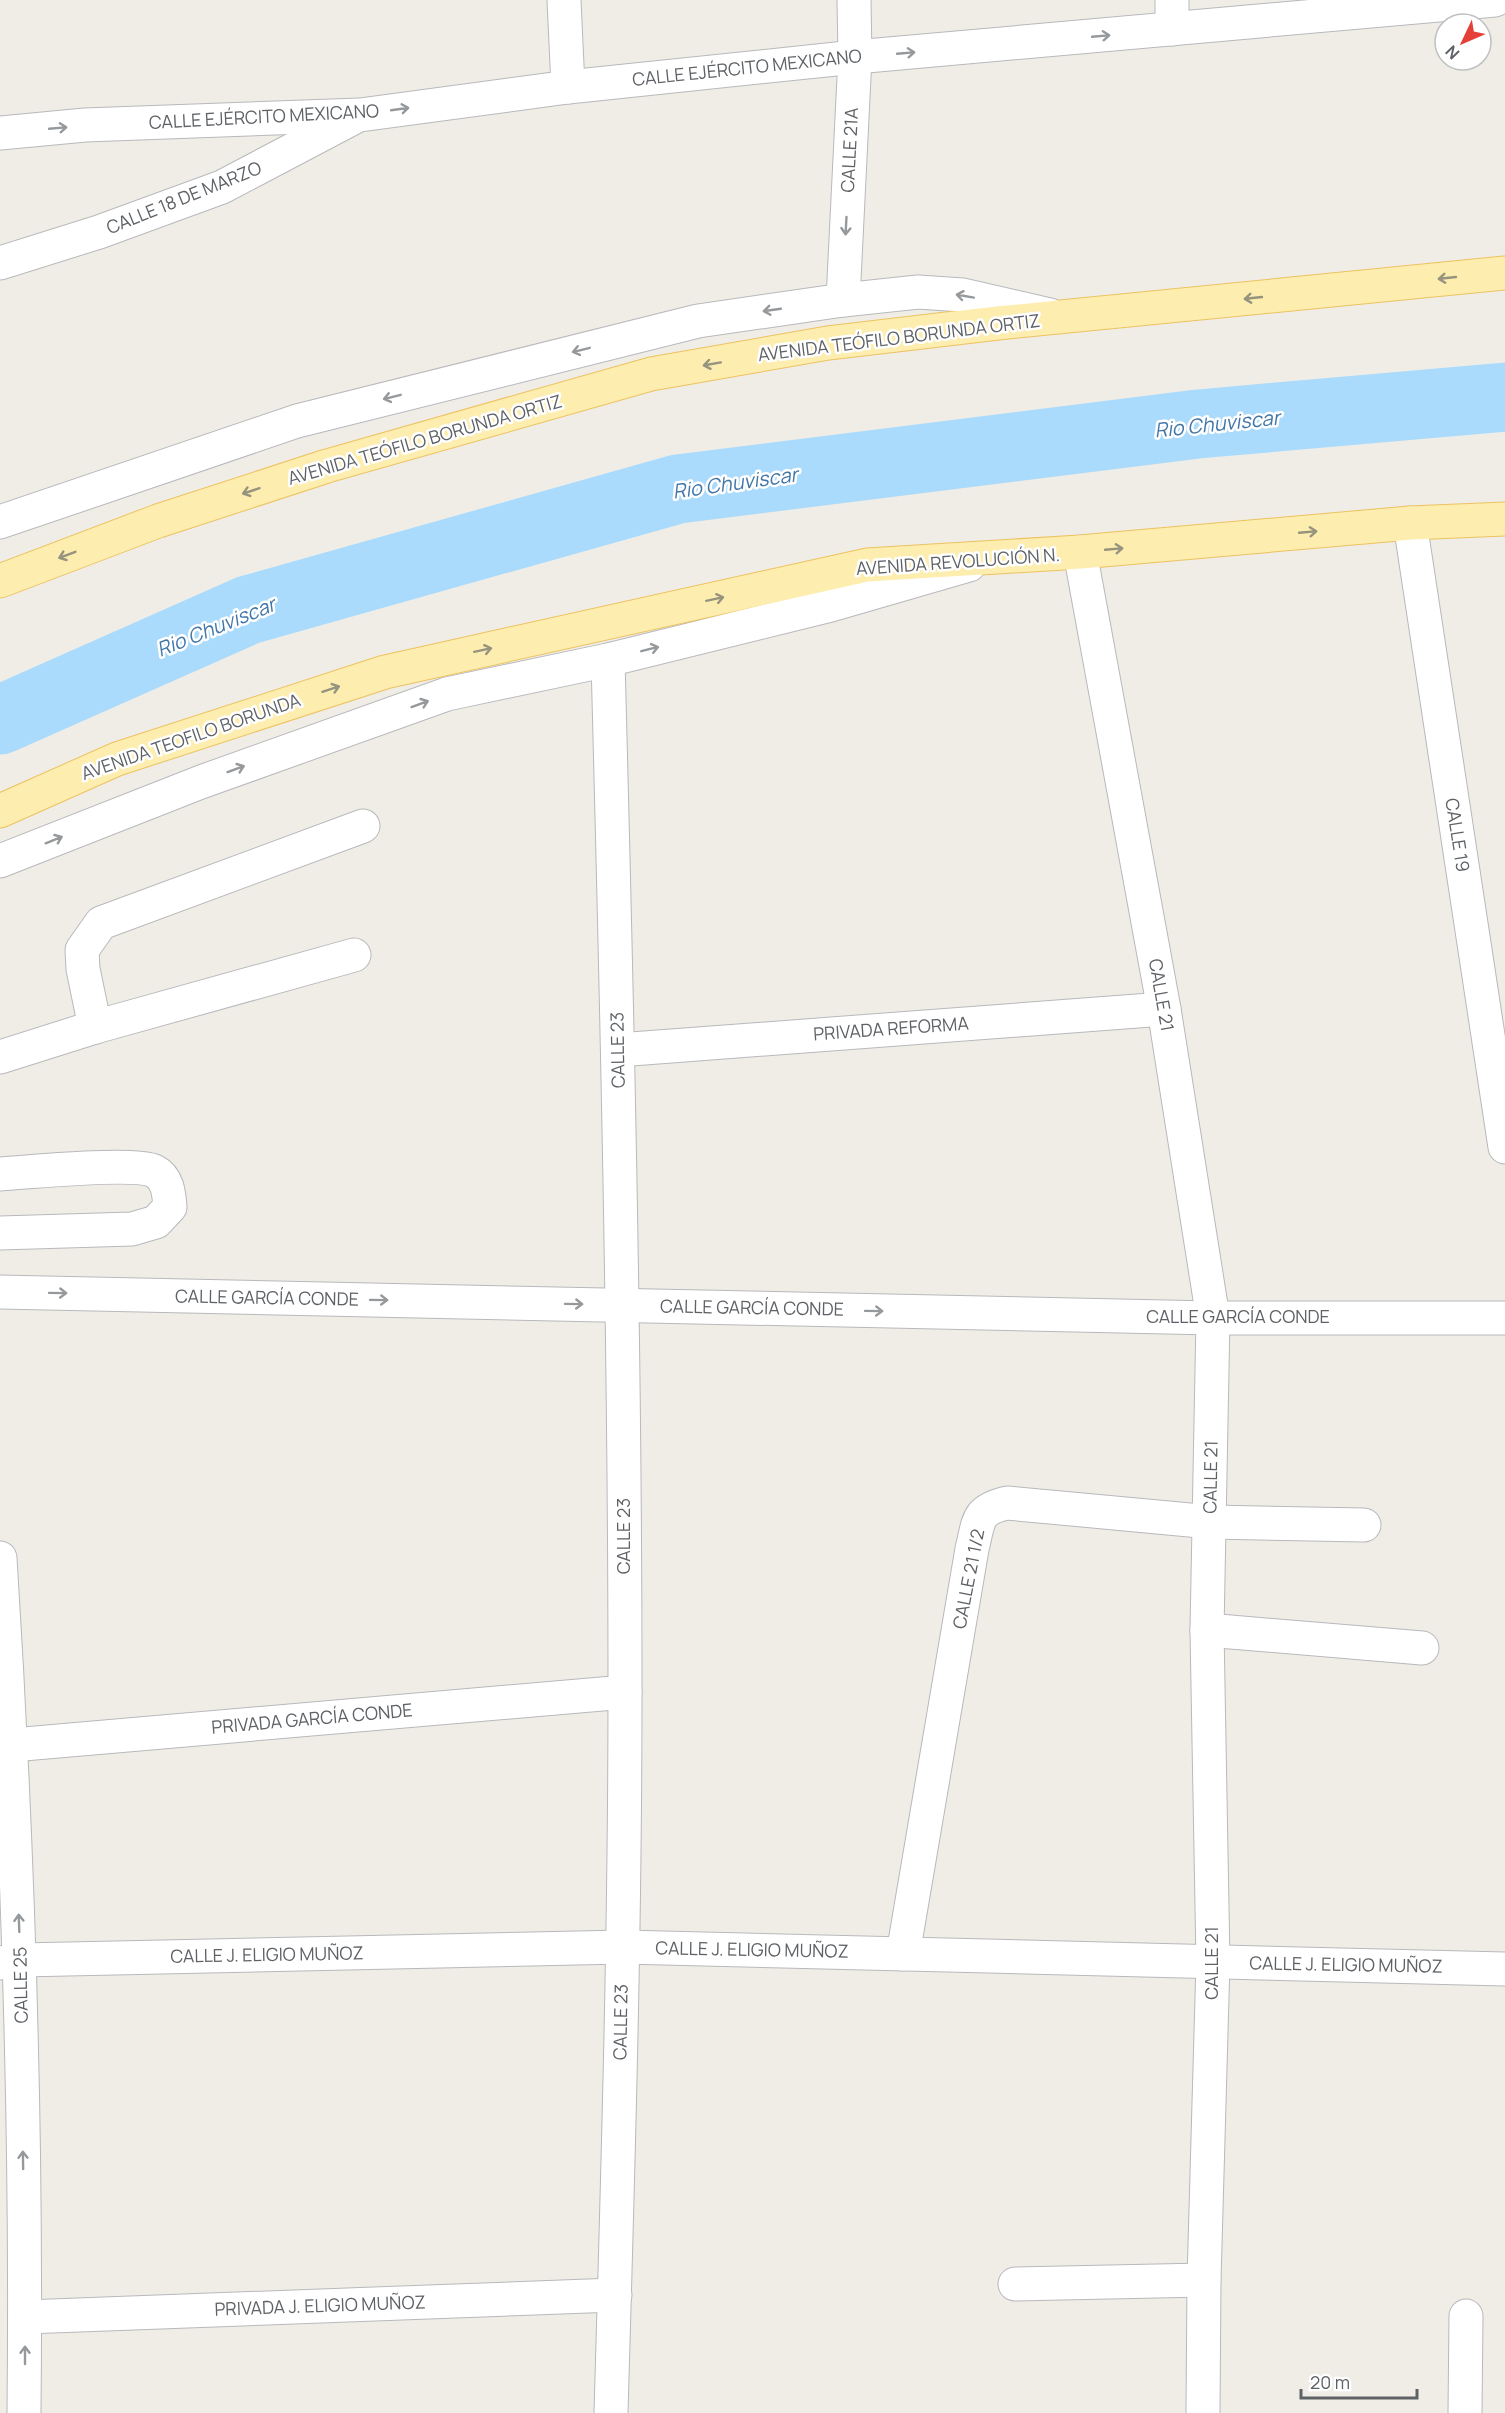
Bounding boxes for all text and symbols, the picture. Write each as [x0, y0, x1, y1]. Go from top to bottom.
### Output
north arrow [1433, 12, 1493, 72]
one-way arrow [1090, 30, 1110, 41]
text: N [1440, 41, 1464, 64]
street label: CALLE EJÉRCITO MEXICANO [631, 43, 863, 91]
one-way arrow [896, 47, 916, 58]
street label: CALLE EJÉRCITO MEXICANO [148, 98, 380, 134]
one-way arrow [389, 104, 409, 115]
street label: CALLE 21A [835, 106, 863, 193]
one-way arrow [48, 122, 68, 133]
street label: CALLE 18 DE MARZO [103, 155, 265, 239]
one-way arrow [841, 216, 852, 236]
one-way arrow [1437, 273, 1457, 284]
one-way arrow [956, 290, 976, 301]
one-way arrow [1243, 293, 1263, 304]
one-way arrow [762, 305, 782, 316]
street label: AVENIDA TEÓFILO BORUNDA ORTIZ [756, 308, 1041, 366]
one-way arrow [572, 345, 591, 357]
one-way arrow [702, 358, 722, 369]
street label: AVENIDA TEÓFILO BORUNDA ORTIZ [285, 388, 565, 490]
one-way arrow [383, 392, 402, 404]
water label: Rio Chuviscar [1153, 403, 1284, 444]
water label: Rio Chuviscar [671, 460, 802, 505]
one-way arrow [242, 486, 261, 497]
one-way arrow [1298, 526, 1318, 537]
street label: AVENIDA REVOLUCIÓN N. [855, 542, 1061, 580]
one-way arrow [1104, 543, 1124, 554]
one-way arrow [59, 551, 77, 562]
water label: Rio Chuviscar [152, 589, 282, 663]
one-way arrow [704, 593, 724, 604]
one-way arrow [641, 643, 660, 655]
one-way arrow [473, 644, 492, 655]
one-way arrow [321, 683, 340, 694]
street label: AVENIDA TEOFILO BORUNDA [78, 687, 304, 785]
one-way arrow [410, 697, 429, 708]
one-way arrow [226, 763, 245, 774]
street label: CALLE 19 [1440, 796, 1476, 873]
one-way arrow [45, 833, 63, 844]
street label: CALLE 21 [1144, 957, 1180, 1033]
street label: PRIVADA REFORMA [812, 1011, 970, 1045]
street label: CALLE 23 [604, 1012, 630, 1088]
street label: CALLE GARCÍA CONDE [175, 1283, 359, 1311]
one-way arrow [48, 1287, 68, 1299]
street label: CALLE GARCÍA CONDE [660, 1293, 844, 1321]
one-way arrow [369, 1294, 389, 1306]
one-way arrow [564, 1298, 584, 1310]
street label: CALLE GARCÍA CONDE [1146, 1304, 1330, 1328]
one-way arrow [864, 1305, 884, 1317]
street label: CALLE 21 [1197, 1440, 1223, 1514]
street label: CALLE 23 [611, 1498, 635, 1574]
street label: CALLE 21 1/2 [947, 1527, 989, 1631]
street label: PRIVADA GARCÍA CONDE [210, 1697, 413, 1739]
one-way arrow [14, 1913, 25, 1933]
street label: CALLE 21 [1199, 1926, 1223, 2000]
street label: CALLE J. ELIGIO MUÑOZ [655, 1935, 849, 1963]
street label: CALLE J. ELIGIO MUÑOZ [170, 1940, 364, 1968]
street label: CALLE 25 [7, 1946, 33, 2024]
street label: CALLE J. ELIGIO MUÑOZ [1249, 1950, 1443, 1978]
street label: CALLE 23 [607, 1984, 633, 2060]
one-way arrow [17, 2150, 29, 2170]
street label: PRIVADA J. ELIGIO MUÑOZ [214, 2289, 426, 2321]
one-way arrow [19, 2345, 31, 2365]
scale bar [1301, 2362, 1416, 2400]
text: 20 m [1310, 2370, 1350, 2394]

